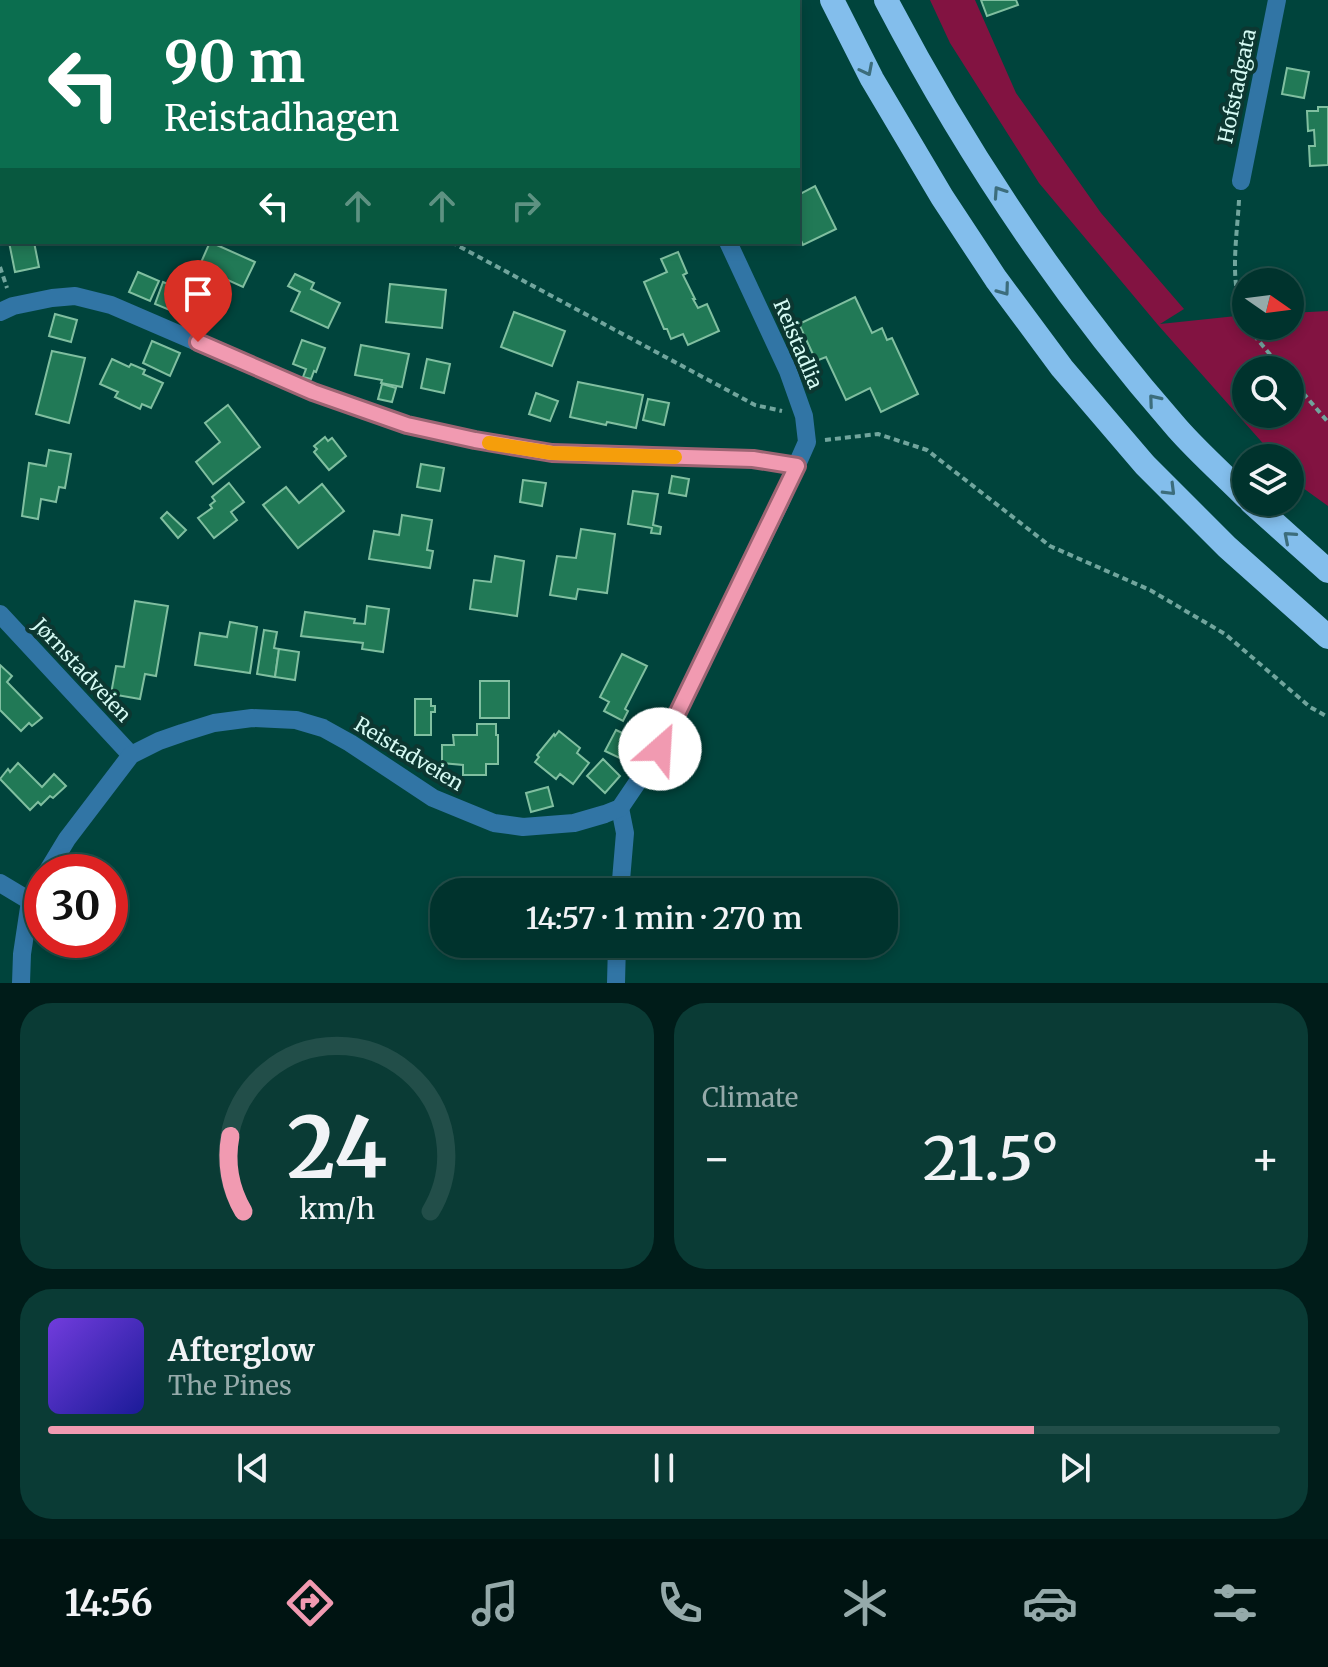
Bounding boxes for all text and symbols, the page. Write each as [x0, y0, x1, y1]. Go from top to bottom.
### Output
street label: Hofstadgata [1212, 26, 1261, 146]
text: 90 m [164, 27, 305, 97]
icon: left [32, 32, 136, 136]
one-way arrow [857, 61, 872, 76]
text: Reistadhagen [164, 96, 399, 141]
icon: left [252, 184, 296, 228]
icon: ahead [336, 184, 380, 228]
icon: ahead [420, 184, 464, 228]
icon: right [504, 184, 548, 228]
one-way arrow [993, 186, 1008, 200]
pin [164, 260, 232, 342]
north arrow [1232, 268, 1304, 340]
map controls [1232, 268, 1304, 516]
icon: arrive [176, 272, 220, 316]
one-way arrow [994, 281, 1009, 296]
street label: Reistadlia [768, 295, 829, 393]
button: search [1232, 356, 1304, 428]
one-way arrow [1149, 395, 1164, 409]
button: layers [1232, 444, 1304, 516]
one-way arrow [1161, 481, 1175, 495]
one-way arrow [1284, 532, 1299, 547]
street label: Jørnstadveien [27, 612, 137, 727]
position arrow [618, 707, 702, 791]
street label: Reistadveien [350, 711, 468, 796]
speed limit sign: 30 [24, 854, 128, 958]
text: 14:57 · 1 min · 270 m [525, 899, 803, 937]
text: Climate [702, 1081, 798, 1114]
text: 24 [287, 1096, 387, 1201]
text: 21.5° [923, 1121, 1059, 1196]
text: − [702, 1131, 731, 1186]
text: + [1251, 1131, 1280, 1186]
text: km/h [299, 1191, 375, 1227]
text: Afterglow [168, 1331, 315, 1369]
text: The Pines [168, 1369, 292, 1402]
icon: previous [231, 1446, 275, 1490]
icon: pause [642, 1446, 686, 1490]
icon: next [1053, 1446, 1097, 1490]
icon: directions [282, 1575, 338, 1631]
icon: music [467, 1575, 523, 1631]
icon: phone [652, 1575, 708, 1631]
icon: climate [837, 1575, 893, 1631]
icon: car [1022, 1575, 1078, 1631]
icon: filters [1207, 1575, 1263, 1631]
text: 14:56 [65, 1581, 153, 1626]

